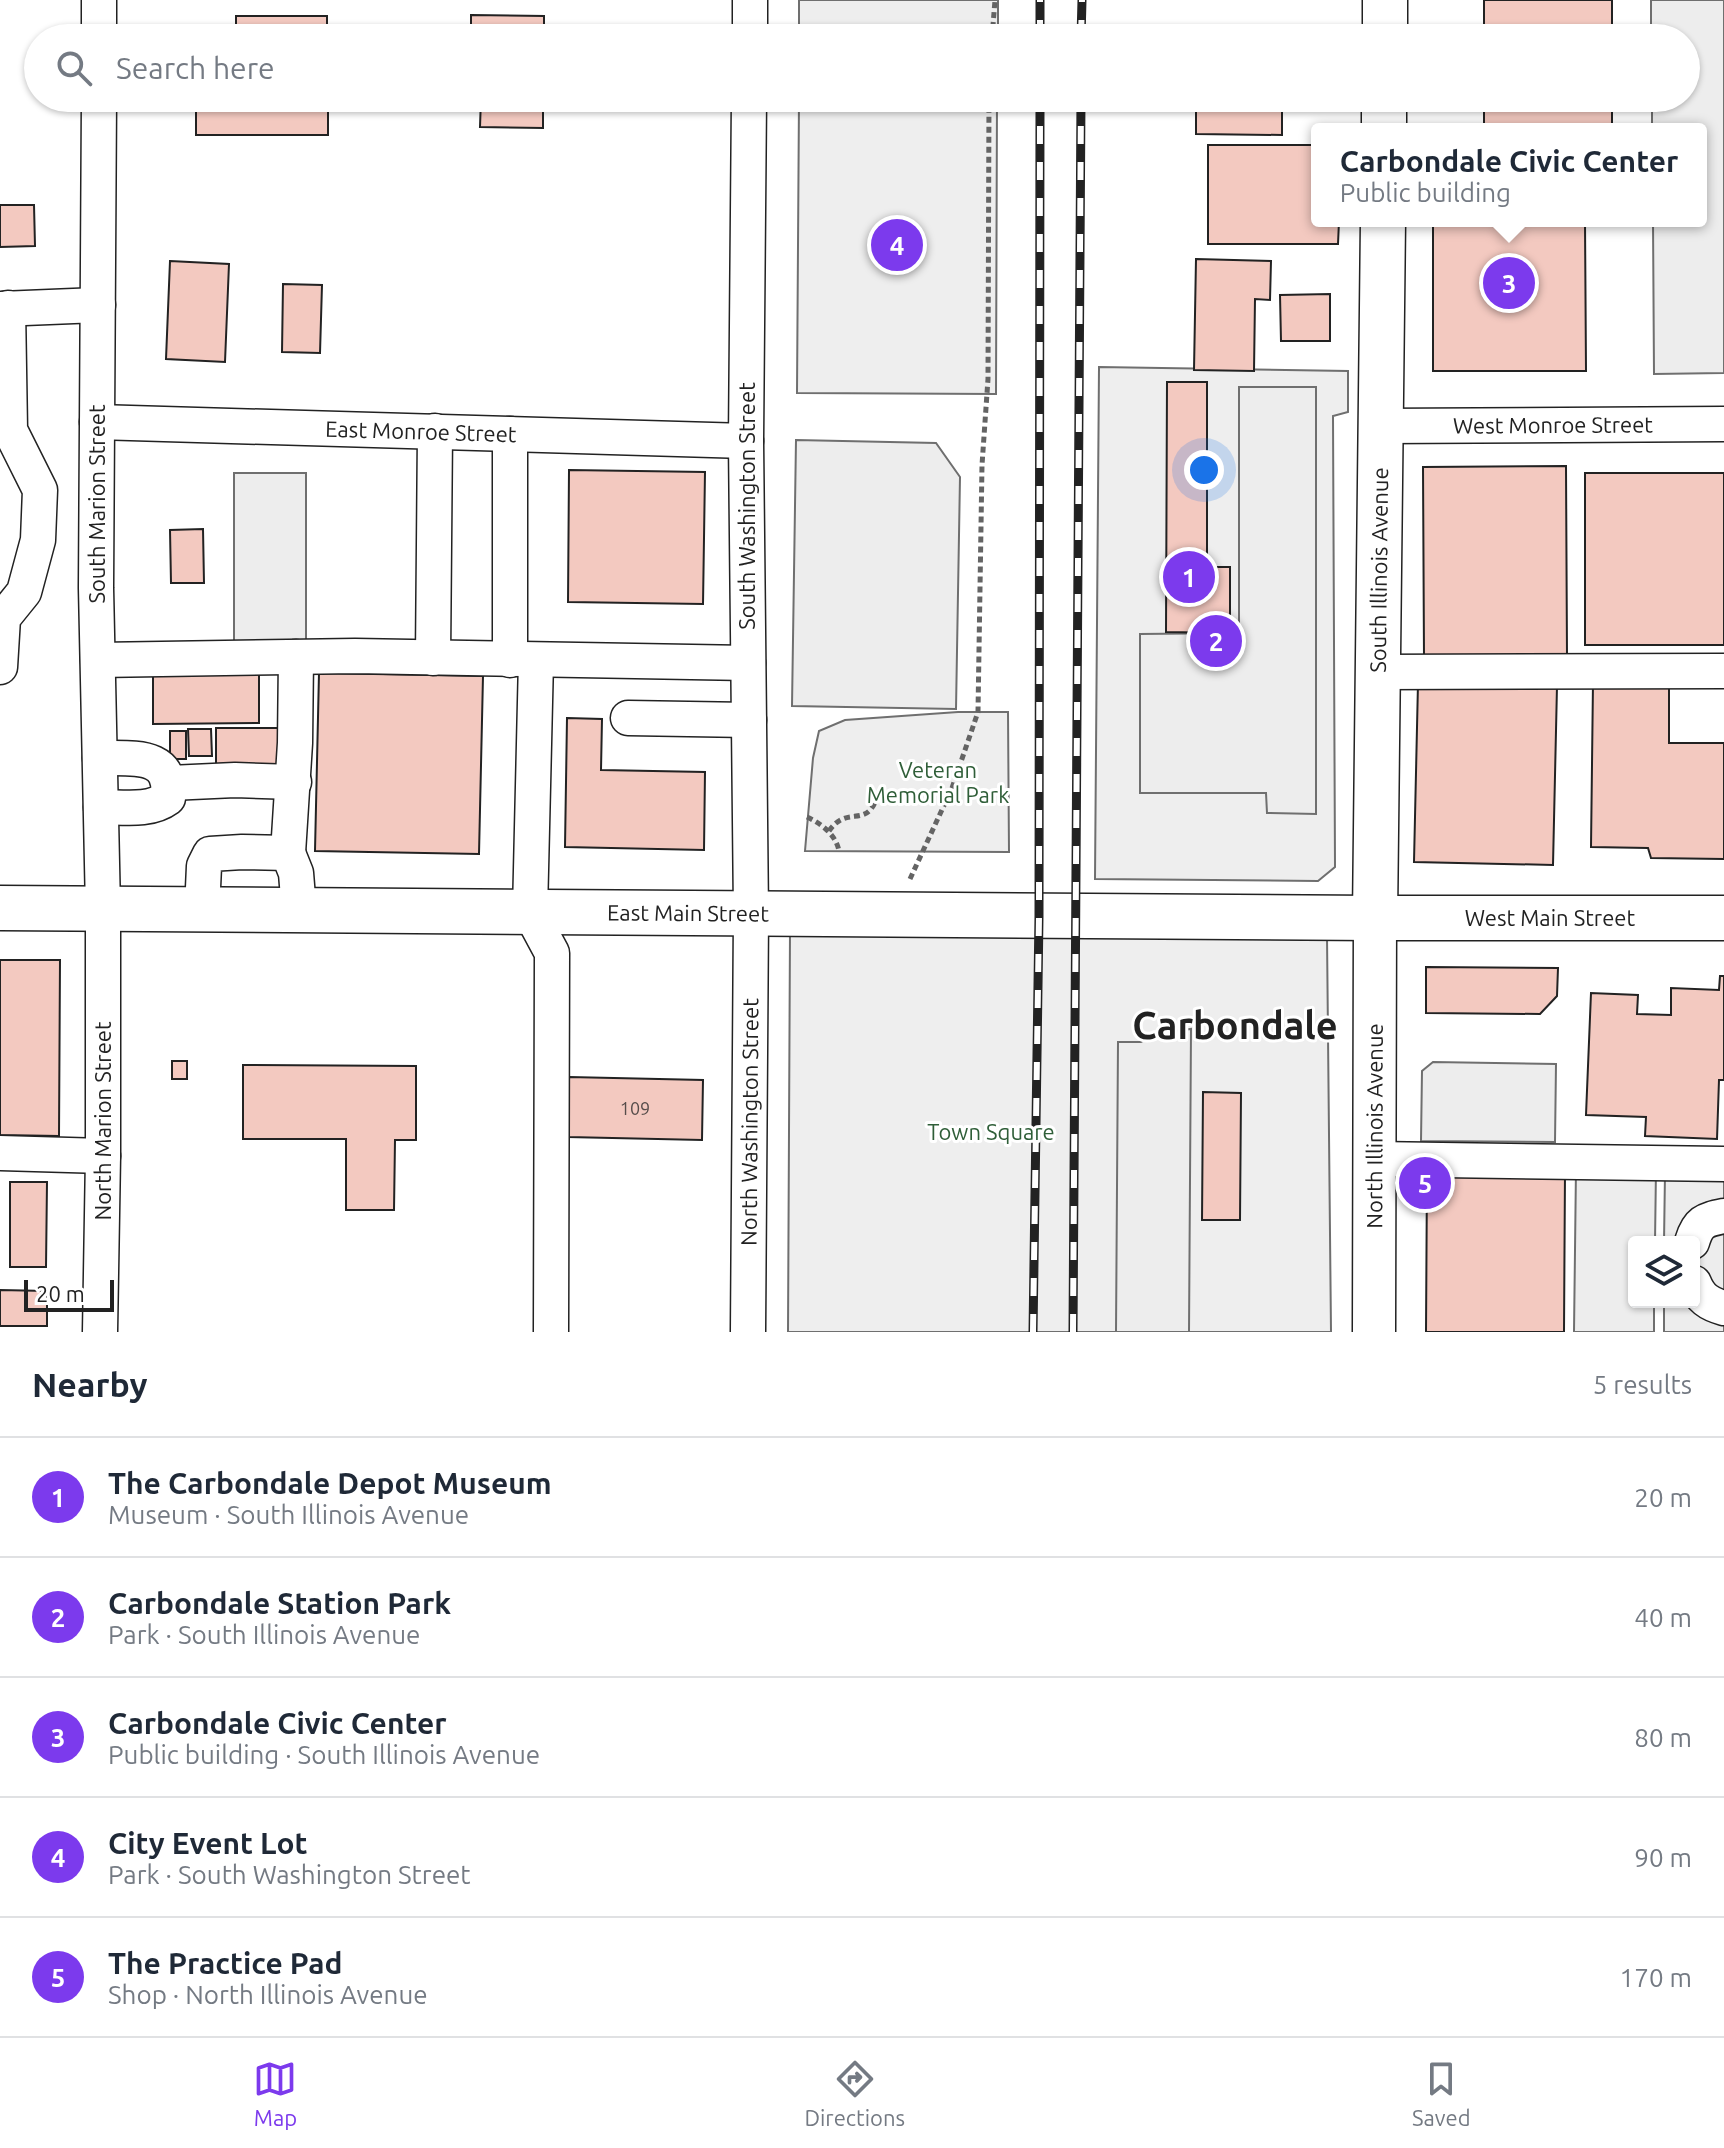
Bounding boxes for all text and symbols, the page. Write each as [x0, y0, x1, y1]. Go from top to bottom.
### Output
search box [24, 24, 1700, 112]
icon: search [52, 46, 96, 90]
text: Search here [116, 51, 275, 85]
popup [1311, 123, 1707, 227]
text: Carbondale Civic Center [1340, 144, 1678, 178]
text: Public building [1340, 178, 1511, 207]
pin: 4 [871, 215, 923, 275]
pin: 3 [1483, 253, 1535, 313]
street label: South Washington Street [734, 382, 759, 630]
street label: South Marion Street [84, 404, 109, 604]
street label: West Monroe Street [1453, 411, 1653, 438]
street label: East Monroe Street [325, 416, 517, 446]
your location [1184, 450, 1224, 490]
street label: South Illinois Avenue [1365, 467, 1392, 673]
pin: 1 [1163, 547, 1215, 607]
pin: 2 [1190, 611, 1242, 671]
park label: Veteran Memorial Park [867, 757, 1009, 807]
street label: East Main Street [607, 899, 769, 926]
street label: West Main Street [1465, 905, 1635, 930]
street label: North Washington Street [736, 998, 762, 1246]
district label: Carbondale [1132, 1004, 1338, 1046]
street label: North Marion Street [90, 1021, 115, 1221]
street label: North Illinois Avenue [1361, 1023, 1387, 1229]
house number: 109 [620, 1098, 650, 1118]
park label: Town Square [927, 1119, 1055, 1144]
pin: 5 [1399, 1153, 1451, 1213]
map controls [1628, 1236, 1700, 1308]
button: layers [1628, 1236, 1700, 1308]
scale bar [24, 1276, 114, 1312]
text: 20 m [36, 1281, 85, 1306]
text: Nearby [32, 1365, 147, 1403]
text: 5 results [1593, 1370, 1692, 1399]
text: The Carbondale Depot Museum [108, 1466, 552, 1500]
text: 1 [51, 1483, 65, 1512]
text: 20 m [1634, 1483, 1692, 1512]
text: Museum · South Illinois Avenue [108, 1500, 469, 1529]
text: Carbondale Station Park [108, 1586, 451, 1620]
text: 2 [51, 1603, 65, 1632]
text: 40 m [1634, 1603, 1692, 1632]
text: Park · South Illinois Avenue [108, 1620, 420, 1649]
text: Carbondale Civic Center [108, 1706, 447, 1740]
text: 3 [51, 1723, 65, 1752]
text: 80 m [1634, 1723, 1692, 1752]
text: Public building · South Illinois Avenue [108, 1740, 540, 1769]
text: City Event Lot [108, 1826, 308, 1860]
text: 4 [51, 1843, 65, 1872]
text: 90 m [1634, 1843, 1692, 1872]
text: Park · South Washington Street [108, 1860, 471, 1889]
text: The Practice Pad [108, 1946, 343, 1980]
text: 5 [51, 1963, 65, 1992]
text: 170 m [1620, 1963, 1692, 1992]
text: Shop · North Illinois Avenue [108, 1980, 428, 2009]
tab: Map [253, 2057, 297, 2130]
tab: Directions [804, 2057, 905, 2130]
tab: Saved [1412, 2057, 1471, 2130]

